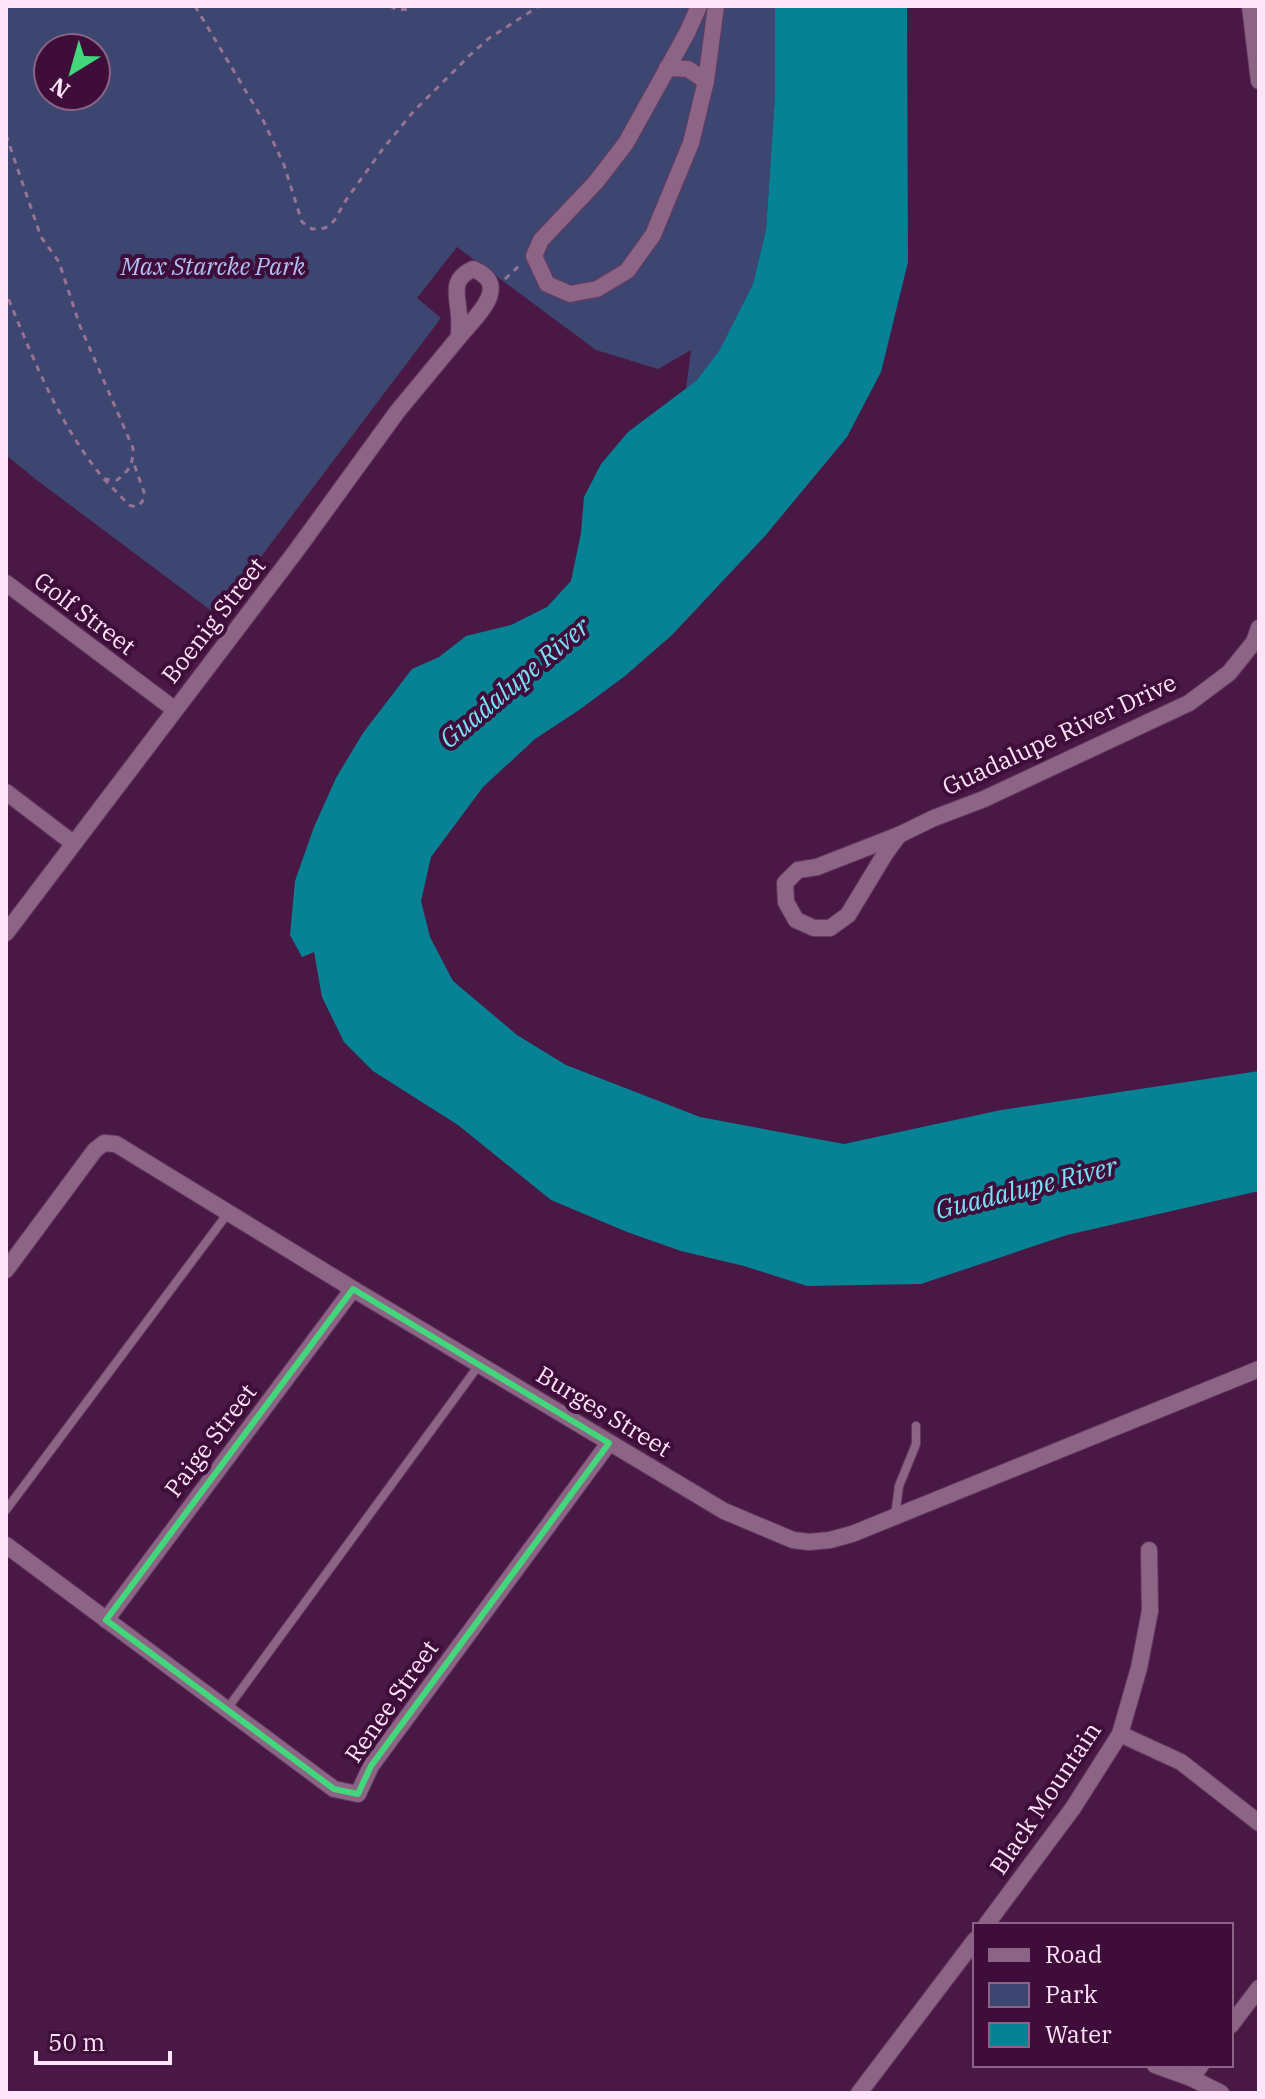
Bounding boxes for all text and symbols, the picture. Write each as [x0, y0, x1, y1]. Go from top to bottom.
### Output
north arrow [32, 32, 112, 112]
text: N [44, 72, 75, 105]
park label: Max Starcke Park [120, 250, 306, 282]
street label: Boenig Street [154, 550, 272, 690]
street label: Golf Street [28, 564, 142, 662]
water label: Guadalupe River [432, 609, 597, 755]
street label: Guadalupe River Drive [937, 666, 1181, 802]
water label: Guadalupe River [931, 1148, 1121, 1226]
street label: Burges Street [531, 1358, 677, 1464]
street label: Paige Street [157, 1377, 263, 1503]
street label: Renee Street [337, 1633, 445, 1769]
street label: Black Mountain [982, 1715, 1108, 1881]
legend [973, 1923, 1233, 2067]
text: Road [1045, 1938, 1102, 1970]
text: Park [1045, 1978, 1097, 2010]
scale bar [36, 2015, 170, 2065]
text: Water [1045, 2018, 1112, 2050]
text: 50 m [48, 2026, 105, 2058]

